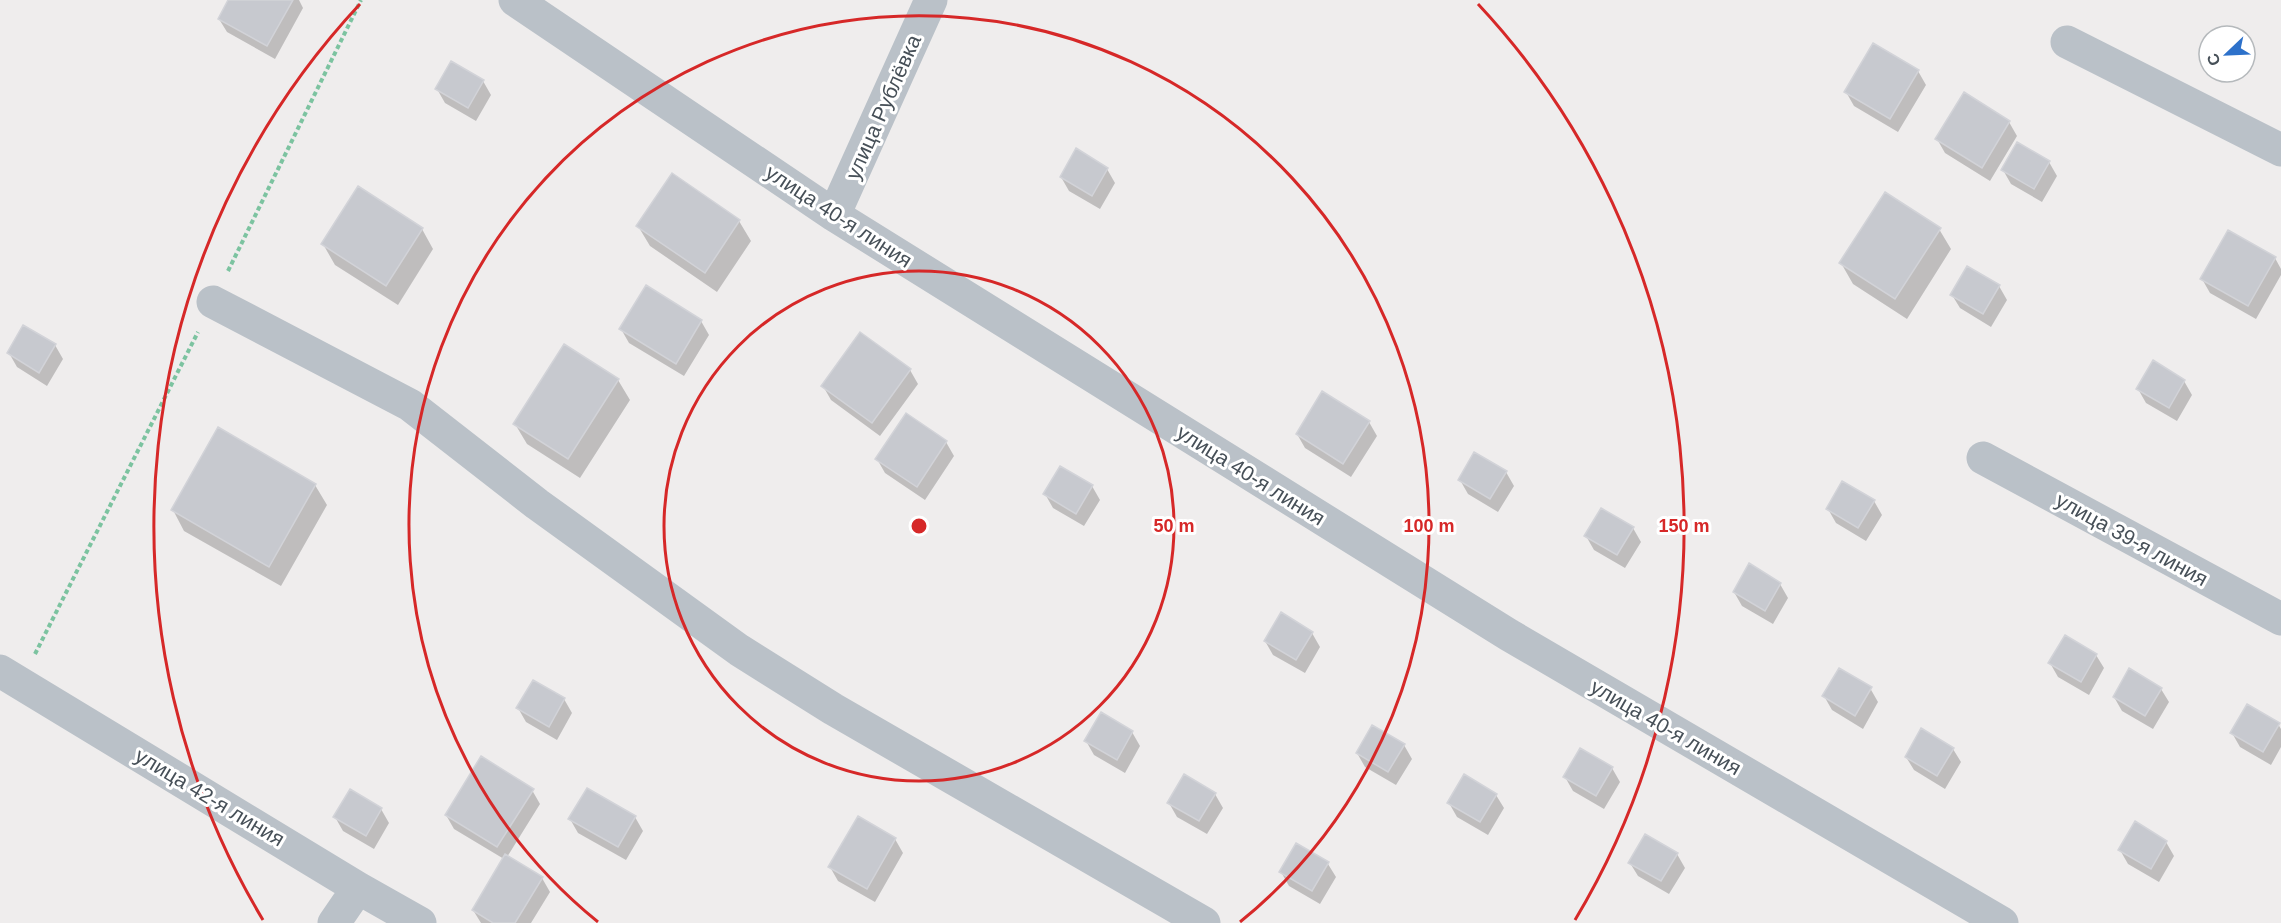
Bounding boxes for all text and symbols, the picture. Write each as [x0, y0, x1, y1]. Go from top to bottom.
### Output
north arrow [2197, 24, 2257, 84]
street label: улица Рублёвка [841, 31, 925, 183]
text: С [2203, 51, 2224, 68]
street label: улица 40-я линия [762, 160, 916, 272]
street label: улица 40-я линия [1173, 420, 1329, 530]
street label: улица 39-я линия [2052, 488, 2212, 590]
centre of rings [909, 516, 929, 536]
text: 50 m [1153, 516, 1195, 536]
text: 100 m [1403, 516, 1455, 536]
text: 150 m [1658, 516, 1710, 536]
street label: улица 40-я линия [1587, 675, 1745, 779]
street label: улица 42-я линия [131, 743, 289, 851]

